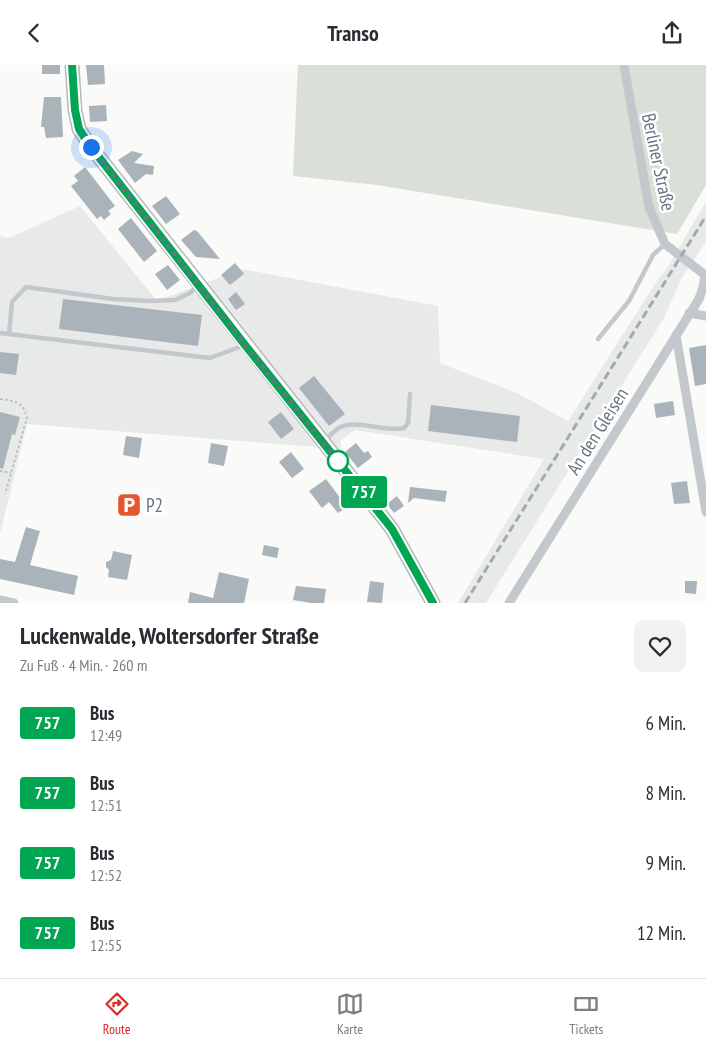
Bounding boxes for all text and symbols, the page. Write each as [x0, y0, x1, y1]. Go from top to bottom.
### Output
icon: back [20, 19, 48, 47]
text: Transo [327, 19, 379, 47]
icon: share [658, 19, 686, 47]
street label: Berliner Straße [637, 111, 681, 213]
your location [79, 135, 104, 160]
street label: An den Gleisen [561, 383, 633, 479]
unlabelled marker [327, 450, 349, 472]
line badge: 757 [335, 476, 393, 508]
text: 757 [351, 480, 377, 503]
parking icon: P2 [116, 492, 142, 518]
place label: P2 [146, 493, 163, 517]
text: Luckenwalde, Woltersdorfer Straße [20, 620, 319, 651]
button: heart [634, 620, 686, 672]
text: Zu Fuß · 4 Min. · 260 m [20, 655, 147, 675]
text: Bus [90, 701, 114, 725]
text: 757 [35, 711, 60, 734]
text: 6 Min. [645, 711, 686, 735]
text: 12:49 [90, 725, 122, 745]
text: Bus [90, 771, 114, 795]
text: 757 [35, 781, 60, 804]
text: 8 Min. [645, 781, 686, 805]
text: 12:51 [90, 795, 122, 815]
text: Bus [90, 841, 114, 865]
text: 757 [35, 851, 60, 874]
text: 9 Min. [645, 851, 686, 875]
text: 12:52 [90, 865, 122, 885]
text: Bus [90, 911, 114, 935]
text: 757 [35, 921, 60, 944]
text: 12 Min. [637, 921, 686, 945]
text: 12:55 [90, 935, 122, 955]
tab: Route [103, 990, 131, 1038]
tab: Karte [336, 990, 364, 1038]
tab: Tickets [569, 990, 603, 1038]

